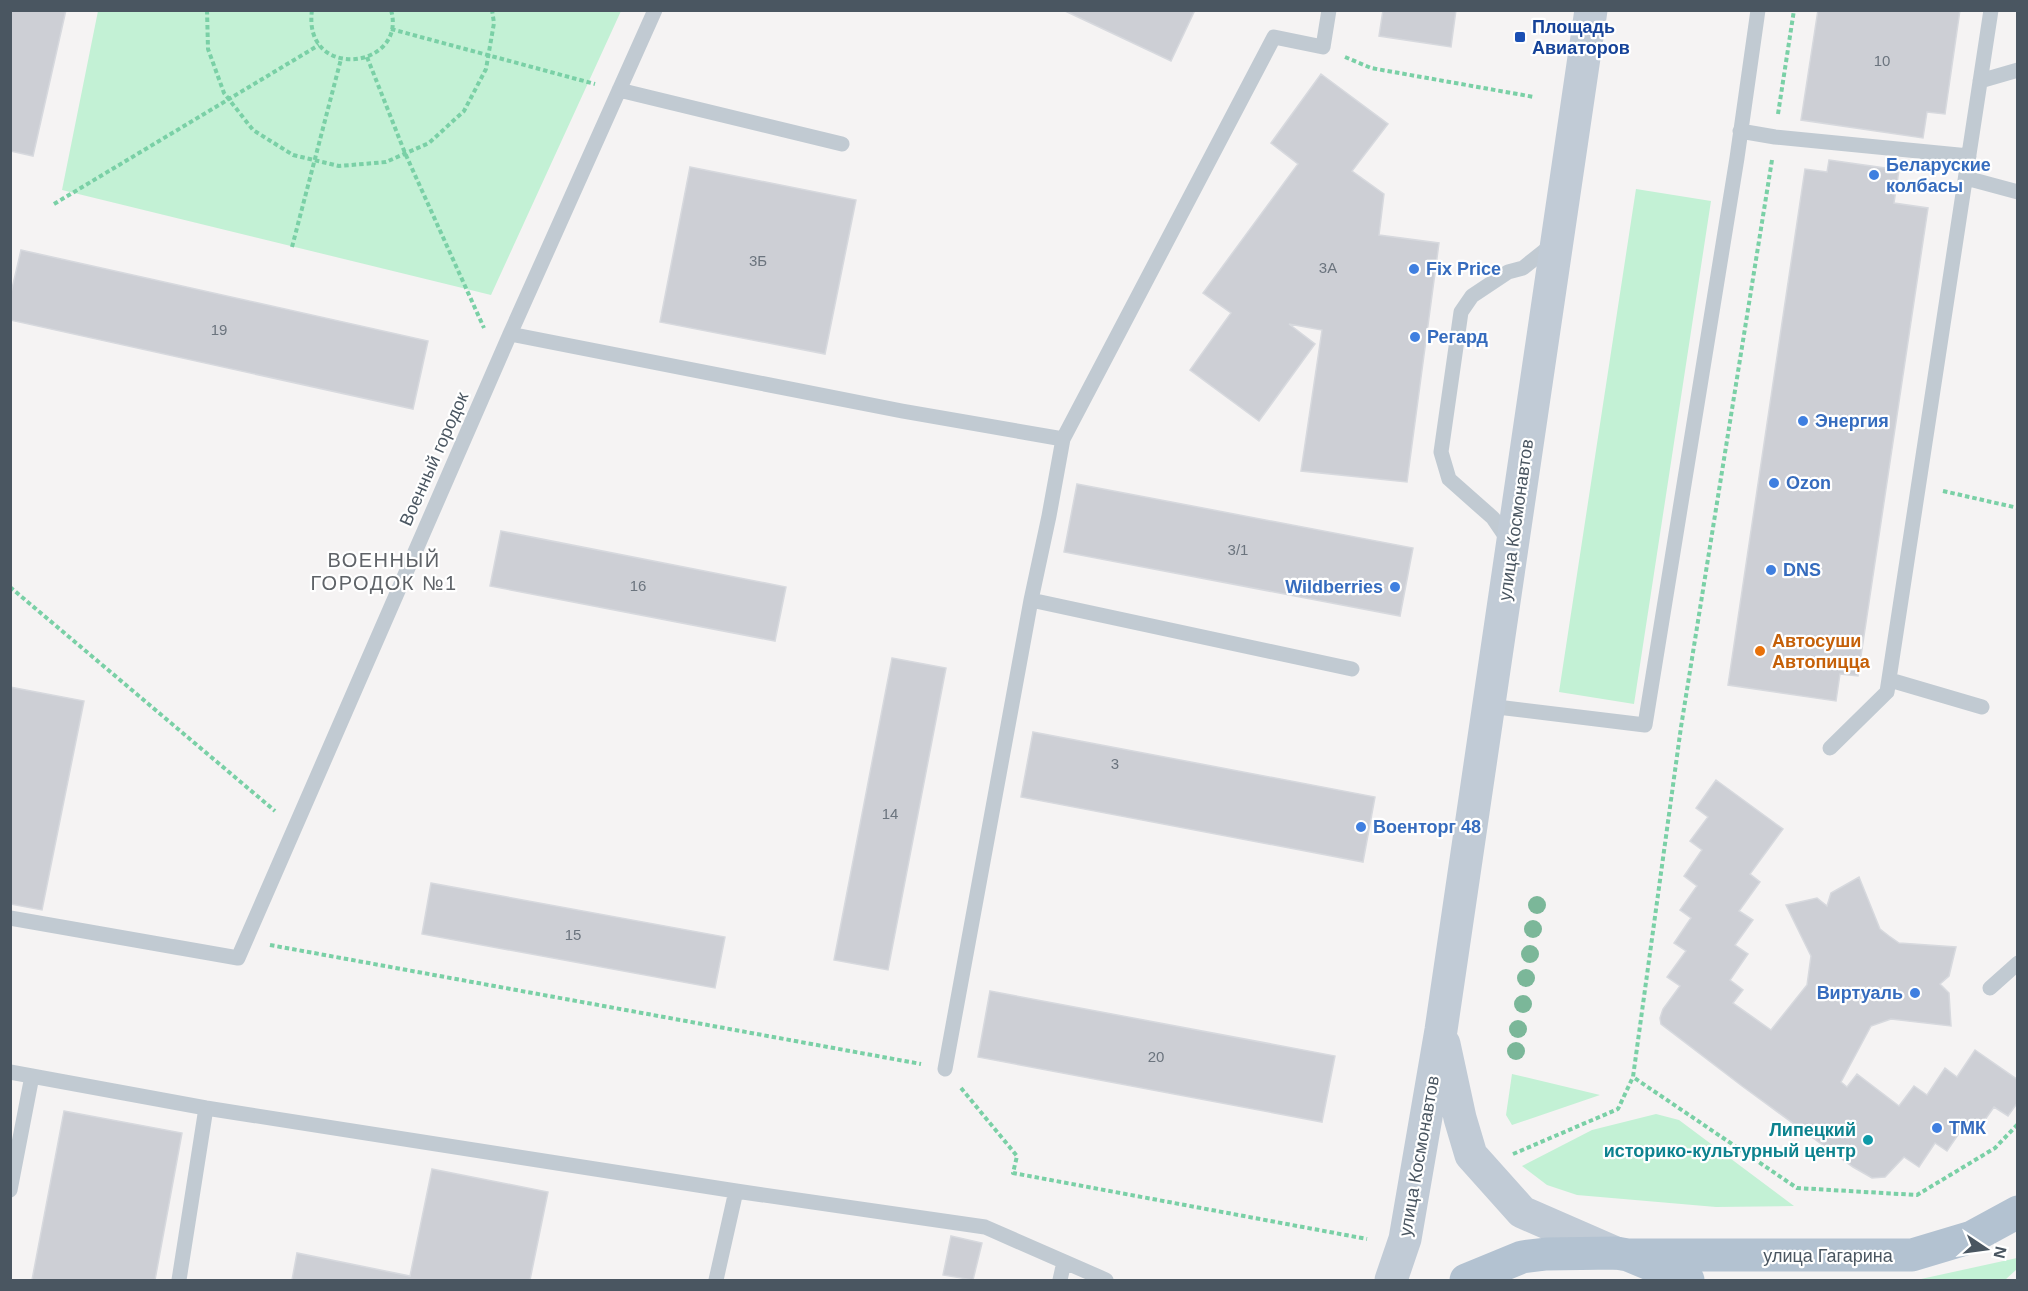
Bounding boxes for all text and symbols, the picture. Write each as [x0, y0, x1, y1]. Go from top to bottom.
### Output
place label: Площадь Авиаторов [1532, 17, 1630, 58]
marker: Площадь Авиаторов [1513, 30, 1527, 44]
house number: 10 [1874, 52, 1890, 69]
place label: Беларуские колбасы [1886, 155, 1991, 196]
marker: Беларуские колбасы [1867, 168, 1881, 182]
house number: 3Б [749, 252, 767, 269]
house number: 3А [1319, 259, 1337, 276]
place label: Fix Price [1426, 259, 1501, 279]
marker: Fix Price [1407, 262, 1421, 276]
house number: 19 [211, 321, 227, 338]
place label: Регард [1427, 327, 1489, 347]
marker: Регард [1408, 330, 1422, 344]
street label: Военный городок [396, 389, 472, 529]
place label: Энергия [1815, 411, 1889, 431]
marker: Энергия [1796, 414, 1810, 428]
street label: улица Космонавтов [1495, 438, 1537, 602]
place label: Ozon [1786, 473, 1831, 493]
marker: Ozon [1767, 476, 1781, 490]
house number: 3/1 [1228, 541, 1248, 558]
district label: ВОЕННЫЙ ГОРОДОК №1 [310, 548, 458, 594]
place label: DNS [1783, 560, 1821, 580]
marker: DNS [1764, 563, 1778, 577]
house number: 16 [630, 577, 646, 594]
place label: Wildberries [1285, 577, 1383, 597]
marker: Wildberries [1388, 580, 1402, 594]
place label: Автосуши Автопицца [1772, 631, 1871, 672]
marker: Автосуши Автопицца [1753, 644, 1767, 658]
house number: 3 [1111, 755, 1119, 772]
house number: 14 [882, 805, 898, 822]
place label: Военторг 48 [1373, 817, 1481, 837]
marker: Военторг 48 [1354, 820, 1368, 834]
house number: 15 [565, 926, 581, 943]
place label: Виртуаль [1817, 983, 1903, 1003]
marker: Виртуаль [1908, 986, 1922, 1000]
house number: 20 [1148, 1048, 1164, 1065]
street label: улица Космонавтов [1395, 1074, 1443, 1238]
place label: ТМК [1949, 1118, 1987, 1138]
place label: Липецкий историко-культурный центр [1604, 1120, 1856, 1161]
marker: ТМК [1930, 1121, 1944, 1135]
marker: Липецкий историко-культурный центр [1861, 1133, 1875, 1147]
north arrow [1956, 1219, 2016, 1279]
text: N [1991, 1245, 2010, 1260]
street label: улица Гагарина [1763, 1246, 1894, 1266]

